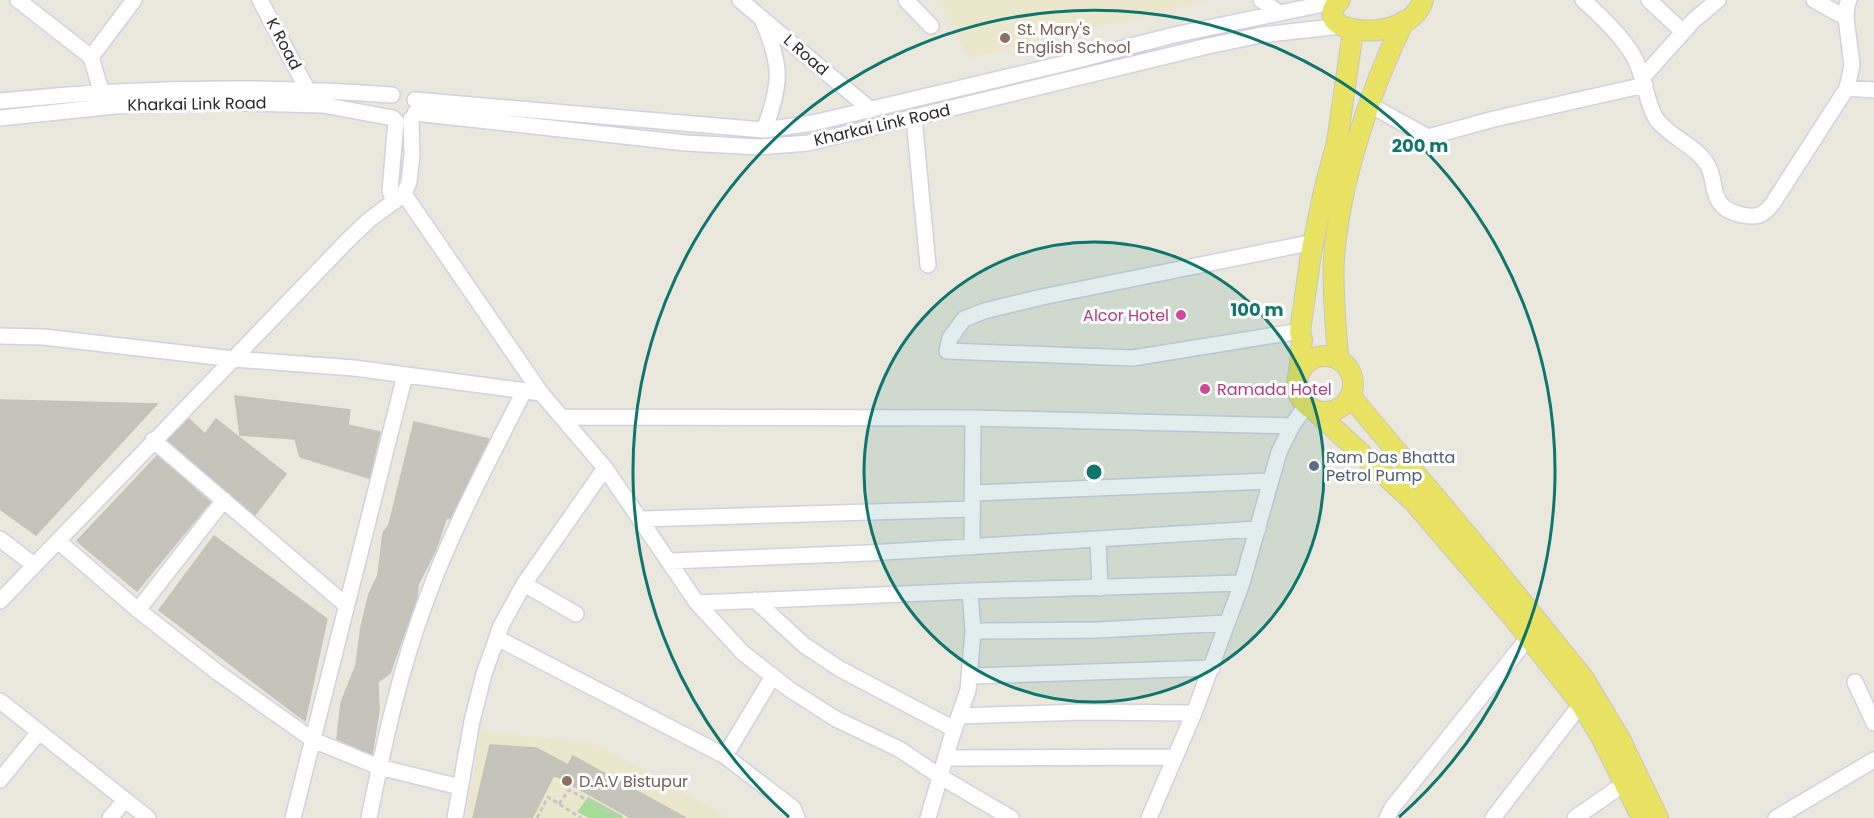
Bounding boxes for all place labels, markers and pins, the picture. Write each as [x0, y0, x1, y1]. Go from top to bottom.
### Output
place label: St. Mary's English School [1017, 18, 1131, 59]
marker: St. Mary's English School [998, 31, 1012, 45]
place label: Alcor Hotel [1083, 304, 1169, 327]
marker: Alcor Hotel [1174, 308, 1188, 322]
place label: Ramada Hotel [1217, 378, 1332, 401]
marker: Ramada Hotel [1198, 382, 1212, 396]
place label: Ram Das Bhatta Petrol Pump [1326, 446, 1455, 487]
marker: Ram Das Bhatta Petrol Pump [1307, 459, 1321, 473]
centre of rings [1084, 462, 1104, 482]
place label: D.A.V Bistupur [579, 770, 688, 793]
marker: D.A.V Bistupur [560, 774, 574, 788]

